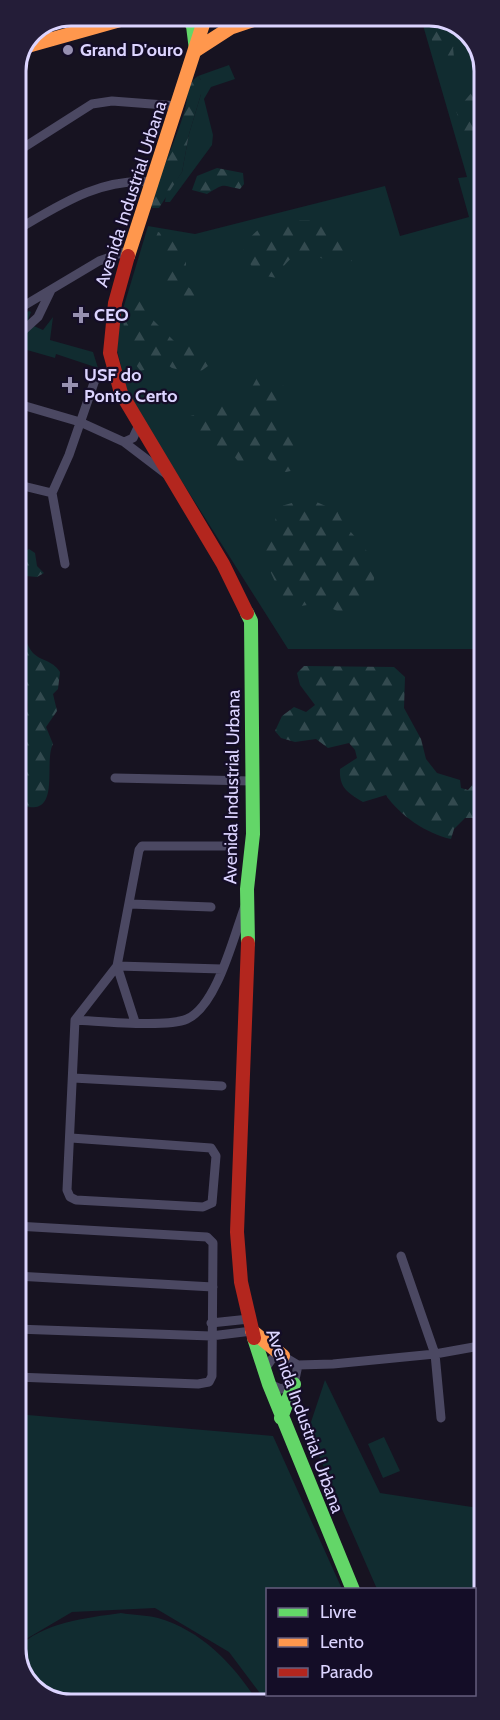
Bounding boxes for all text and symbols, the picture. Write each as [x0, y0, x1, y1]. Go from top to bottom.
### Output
place label: Grand D'ouro [80, 39, 183, 61]
marker: Grand D'ouro [61, 43, 75, 57]
street label: Avenida Industrial Urbana [90, 98, 172, 290]
place label: CEO [94, 304, 129, 326]
marker: CEO [72, 306, 90, 324]
place label: USF do Ponto Certo [84, 364, 178, 407]
marker: USF do Ponto Certo [61, 376, 79, 394]
street label: Avenida Industrial Urbana [219, 689, 245, 884]
street label: Avenida Industrial Urbana [261, 1326, 349, 1517]
legend [266, 1588, 476, 1696]
text: Livre [320, 1601, 356, 1623]
text: Lento [320, 1631, 364, 1653]
text: Parado [320, 1661, 373, 1683]

